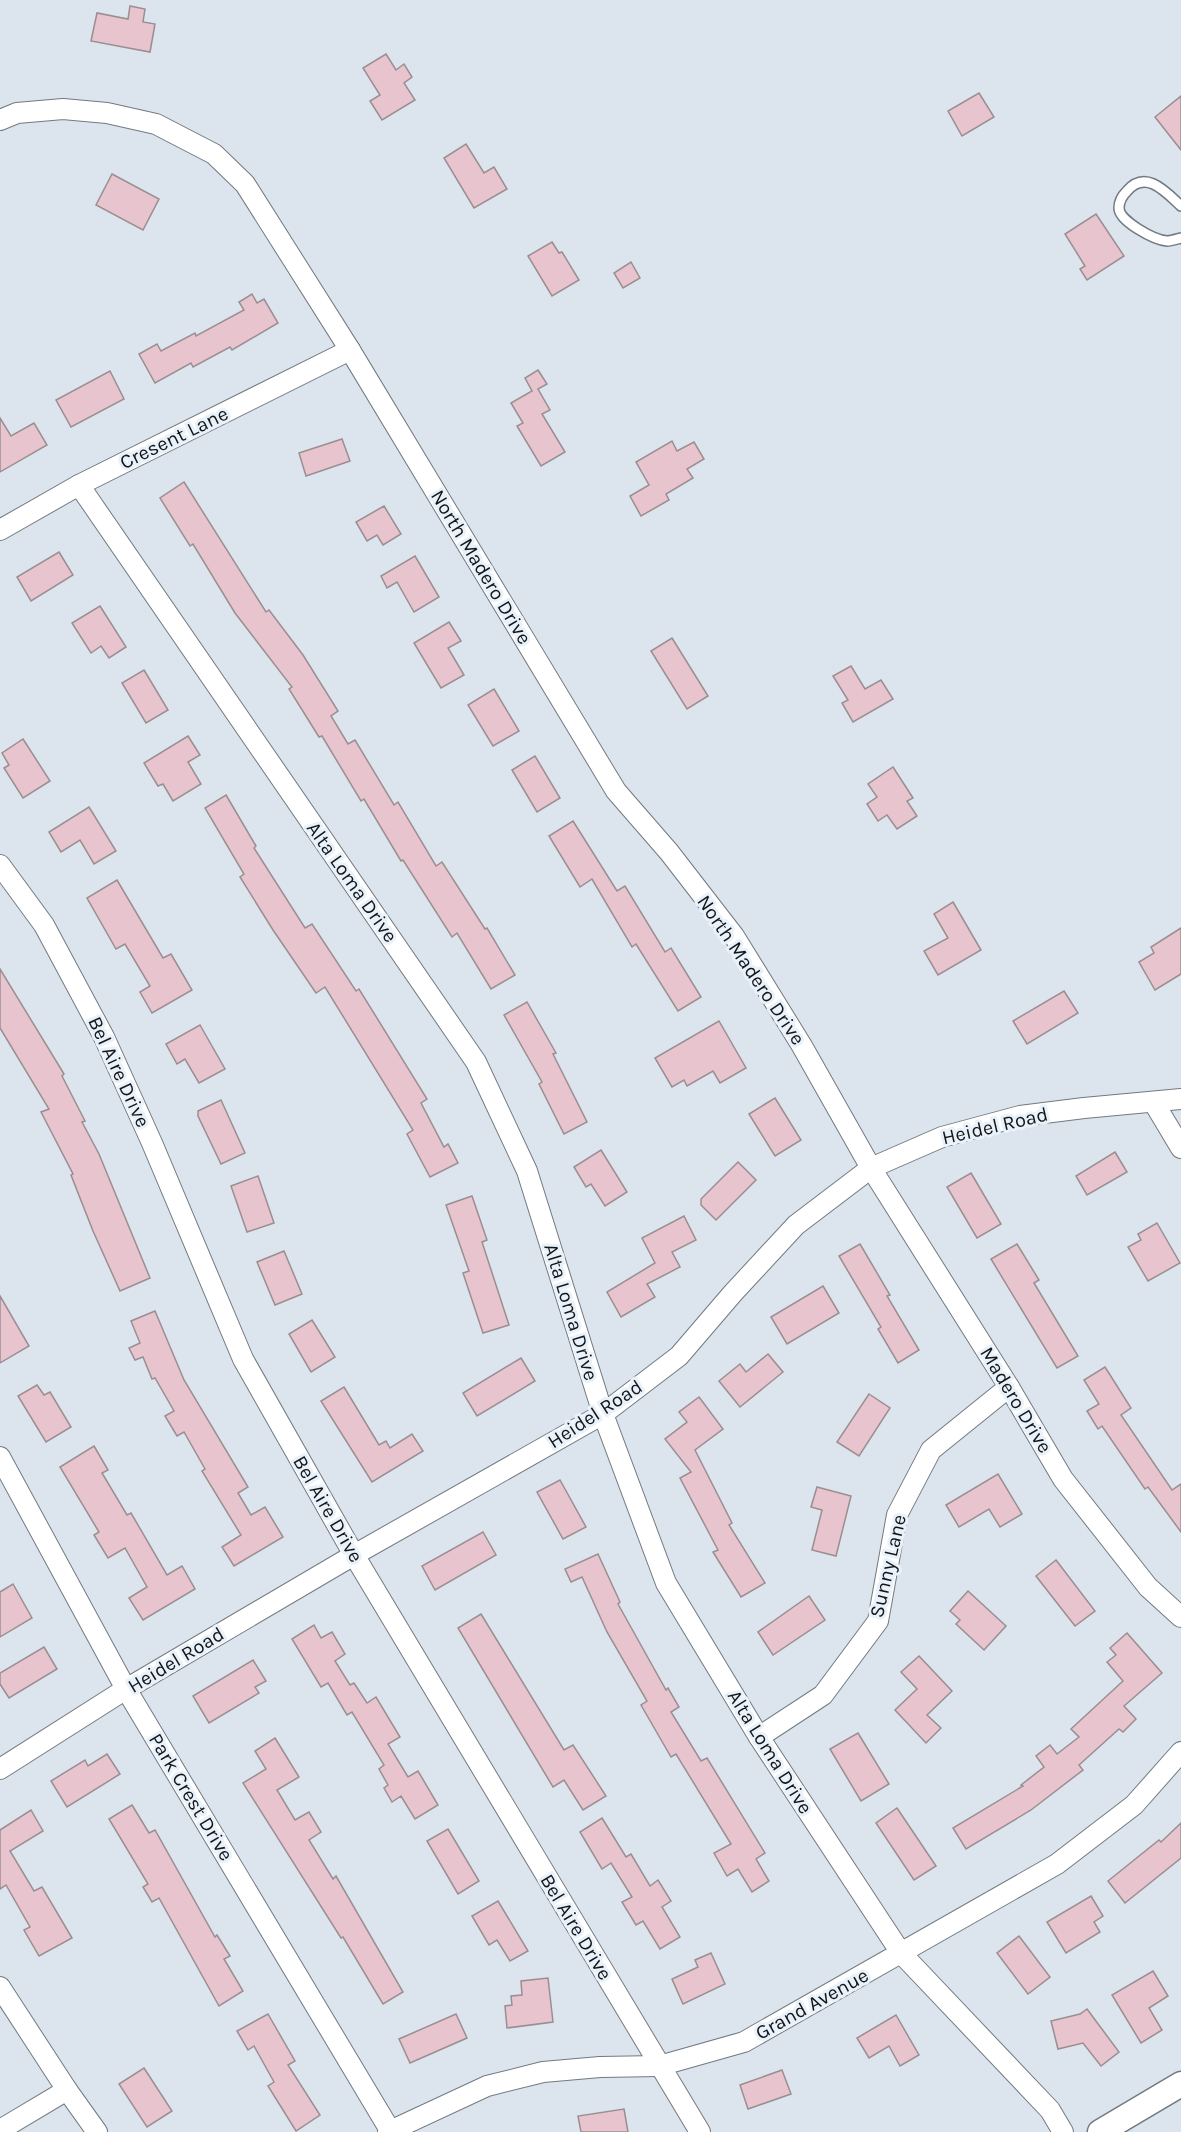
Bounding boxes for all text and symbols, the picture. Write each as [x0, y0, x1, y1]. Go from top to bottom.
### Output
street label: Cresent Lane [116, 402, 232, 474]
street label: North Madero Drive [426, 486, 536, 648]
street label: Alta Loma Drive [302, 817, 402, 947]
street label: North Madero Drive [692, 891, 810, 1049]
street label: Bel Aire Drive [83, 1013, 155, 1131]
street label: Heidel Road [940, 1103, 1050, 1149]
street label: Alta Loma Drive [539, 1241, 603, 1383]
street label: Madero Drive [975, 1343, 1057, 1457]
street label: Heidel Road [543, 1375, 647, 1453]
street label: Bel Aire Drive [288, 1452, 368, 1566]
street label: Sunny Lane [865, 1512, 911, 1620]
street label: Heidel Road [124, 1622, 228, 1698]
street label: Alta Loma Drive [723, 1686, 817, 1818]
street label: Park Crest Drive [144, 1729, 238, 1865]
street label: Bel Aire Drive [535, 1870, 617, 1984]
street label: Grand Avenue [751, 1963, 873, 2045]

